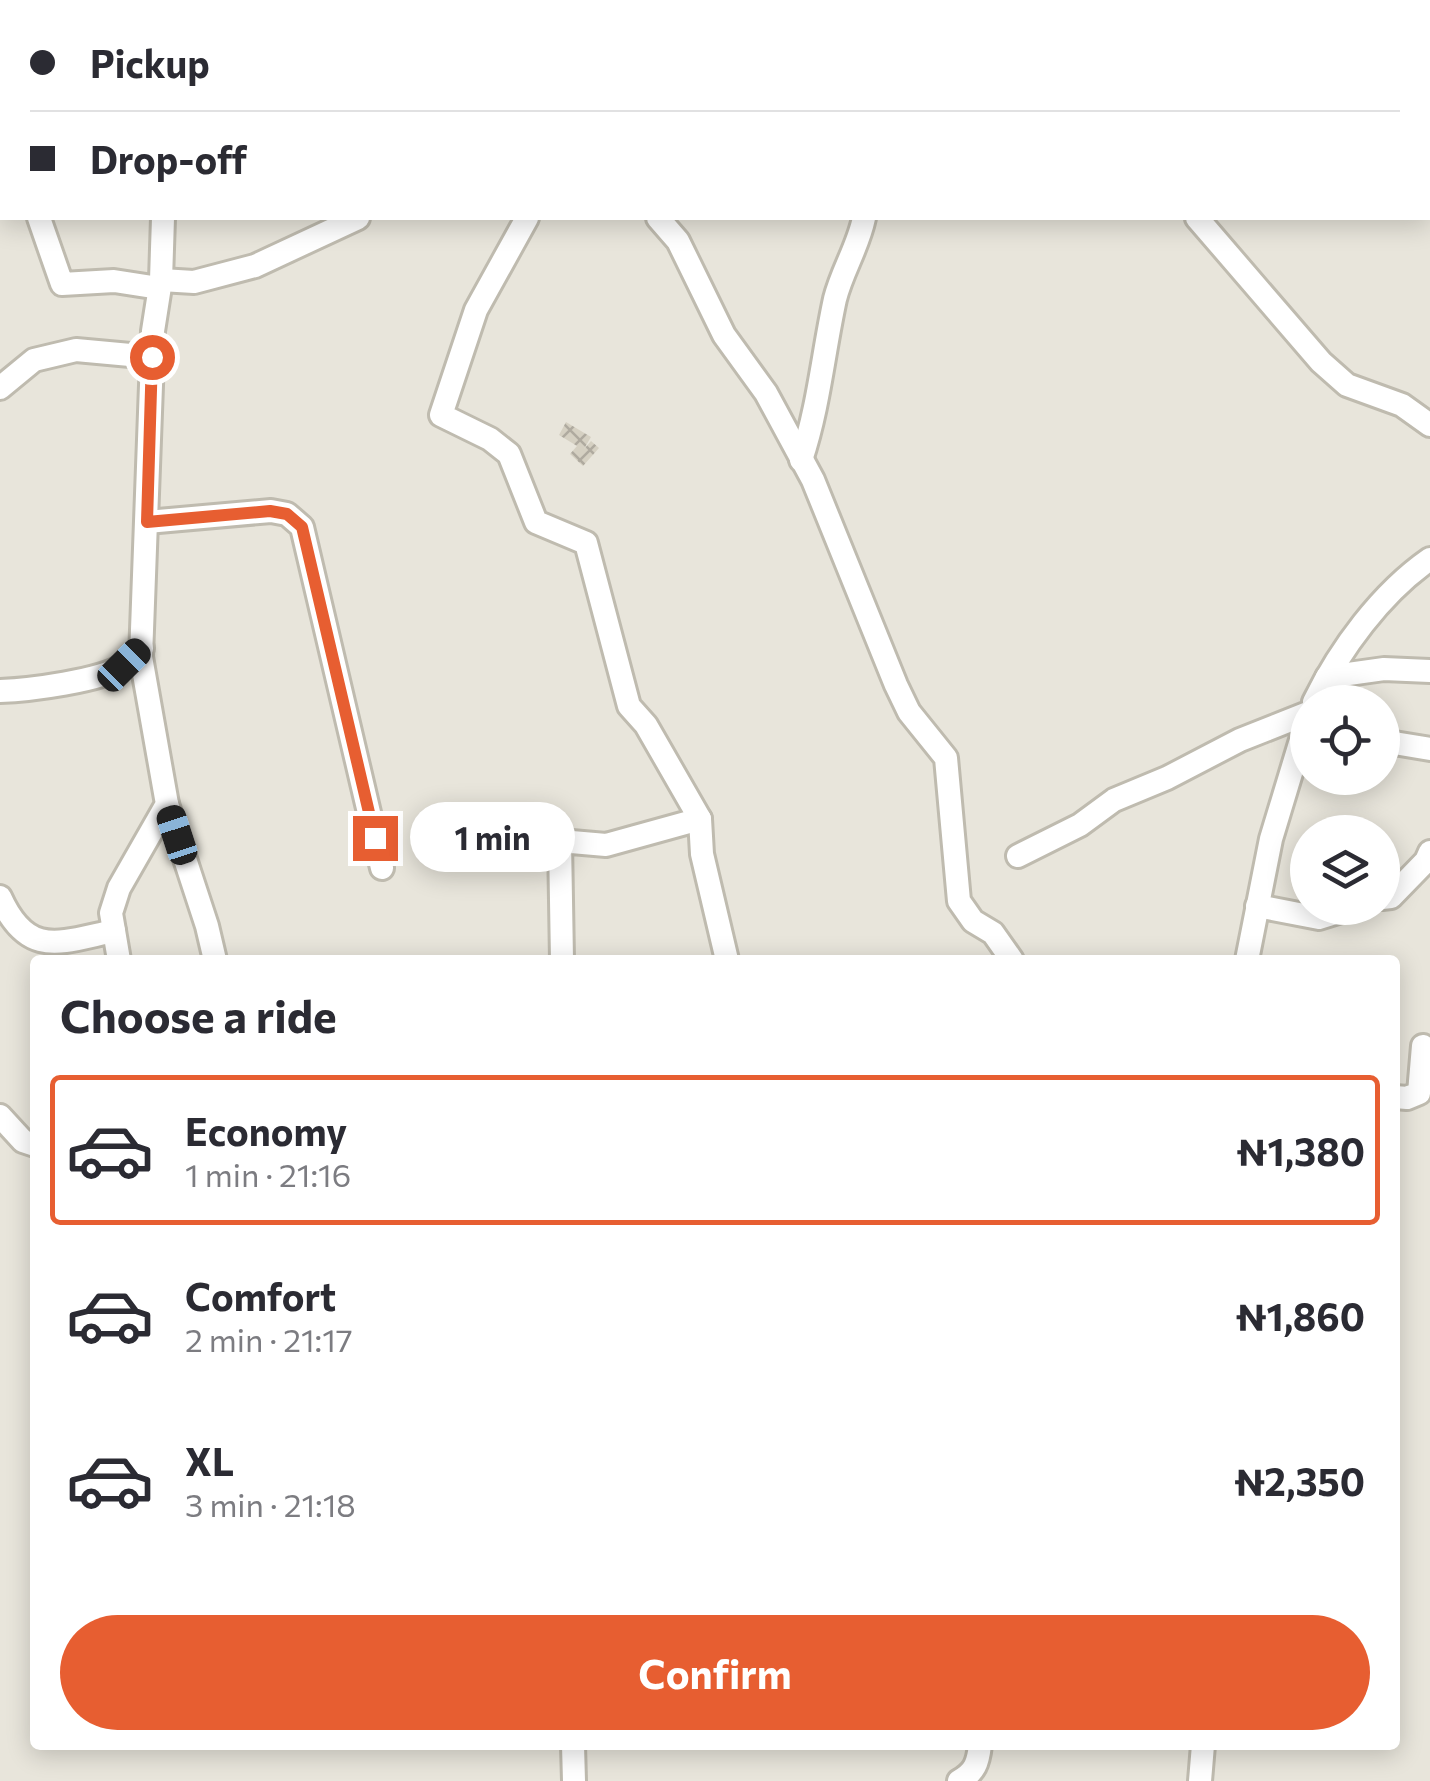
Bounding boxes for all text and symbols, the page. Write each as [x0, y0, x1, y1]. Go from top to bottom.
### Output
text: Pickup [90, 39, 210, 86]
text: Drop-off [90, 135, 247, 182]
route start [130, 335, 175, 380]
car [92, 633, 156, 697]
map controls [1290, 685, 1400, 925]
button: locate [1290, 685, 1400, 795]
car [153, 802, 201, 868]
callout: 1 min [410, 803, 575, 873]
button: layers [1290, 815, 1400, 925]
route end [353, 816, 398, 861]
text: 1 min [455, 817, 530, 857]
text: Choose a ride [60, 987, 337, 1042]
icon: car [65, 1105, 155, 1195]
text: Economy [185, 1107, 347, 1154]
text: ₦1,380 [1236, 1127, 1365, 1174]
text: 1 min · 21:16 [185, 1154, 351, 1194]
icon: car [65, 1270, 155, 1360]
text: Comfort [185, 1272, 336, 1319]
text: ₦1,860 [1235, 1292, 1365, 1339]
text: 2 min · 21:17 [185, 1319, 353, 1359]
icon: car [65, 1435, 155, 1525]
text: XL [185, 1437, 234, 1484]
text: ₦2,350 [1234, 1457, 1365, 1504]
text: 3 min · 21:18 [185, 1484, 356, 1524]
button: Confirm [60, 1615, 1370, 1730]

